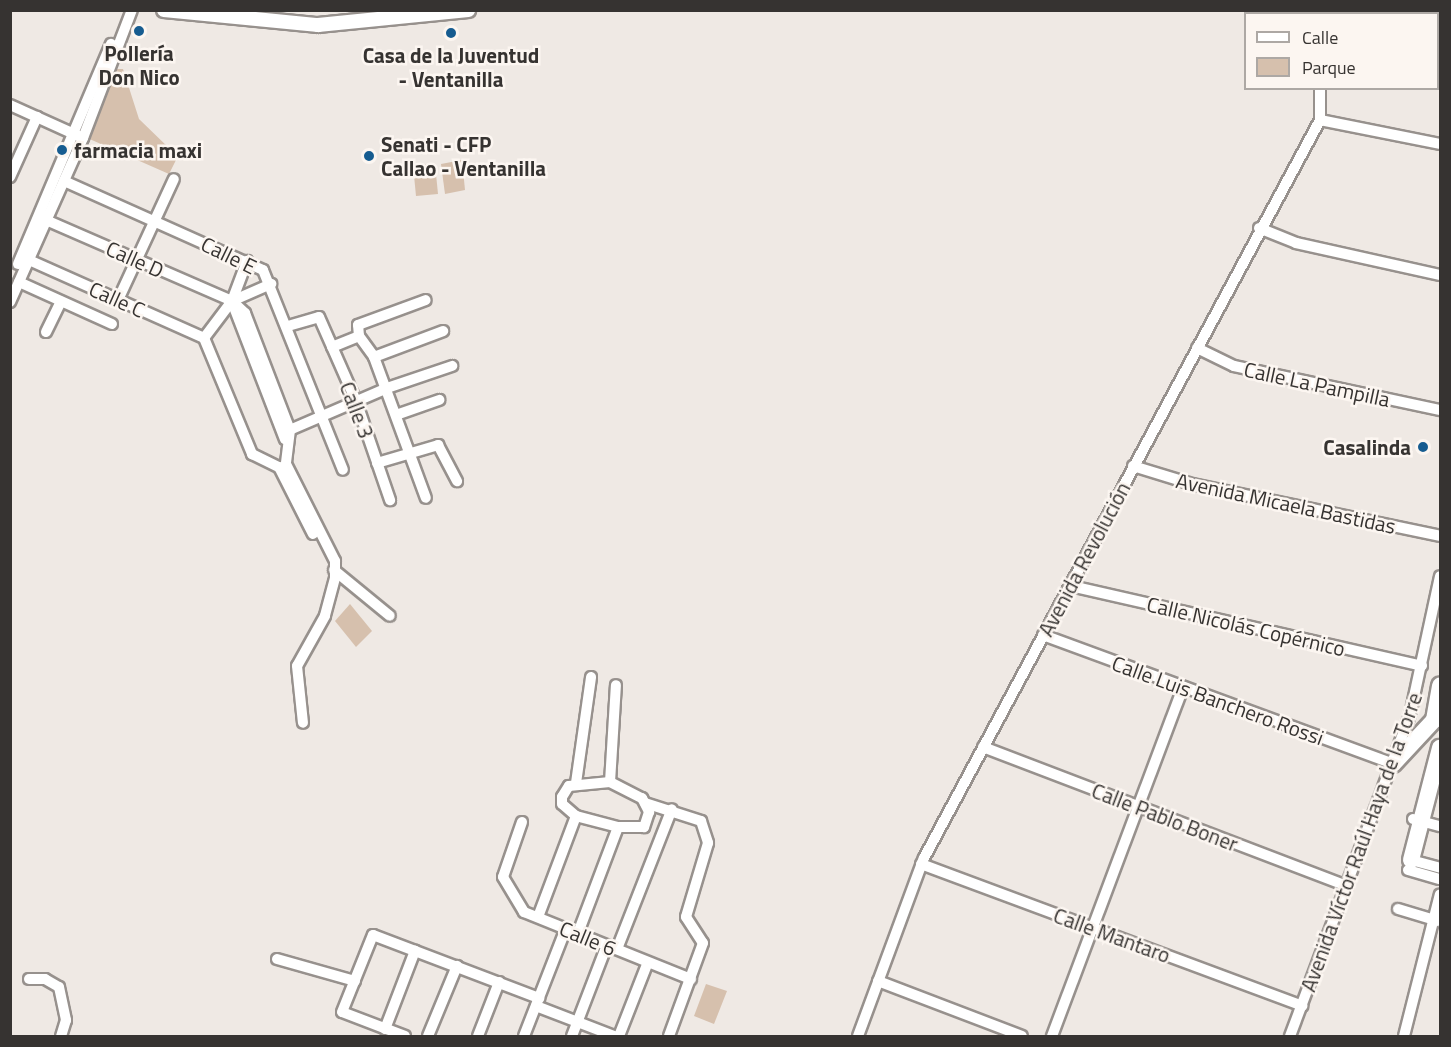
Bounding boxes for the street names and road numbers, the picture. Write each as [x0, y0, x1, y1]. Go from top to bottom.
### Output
street label: Calle E [197, 231, 261, 279]
street label: Calle D [102, 235, 168, 283]
street label: Calle C [85, 276, 149, 322]
street label: Calle La Pampilla [1242, 356, 1392, 412]
street label: Calle 3 [335, 378, 379, 442]
street label: Avenida Micaela Bastidas [1174, 467, 1398, 539]
street label: Avenida Revolución [1033, 478, 1135, 640]
street label: Calle Nicolás Copérnico [1144, 591, 1348, 661]
street label: Calle Luis Banchero Rossi [1109, 650, 1327, 750]
street label: Avenida Víctor Raúl Haya de la Torre [1295, 689, 1427, 995]
street label: Calle Pablo Boner [1088, 778, 1242, 856]
street label: Calle Mantaro [1050, 902, 1174, 968]
street label: Calle 6 [556, 915, 620, 961]

